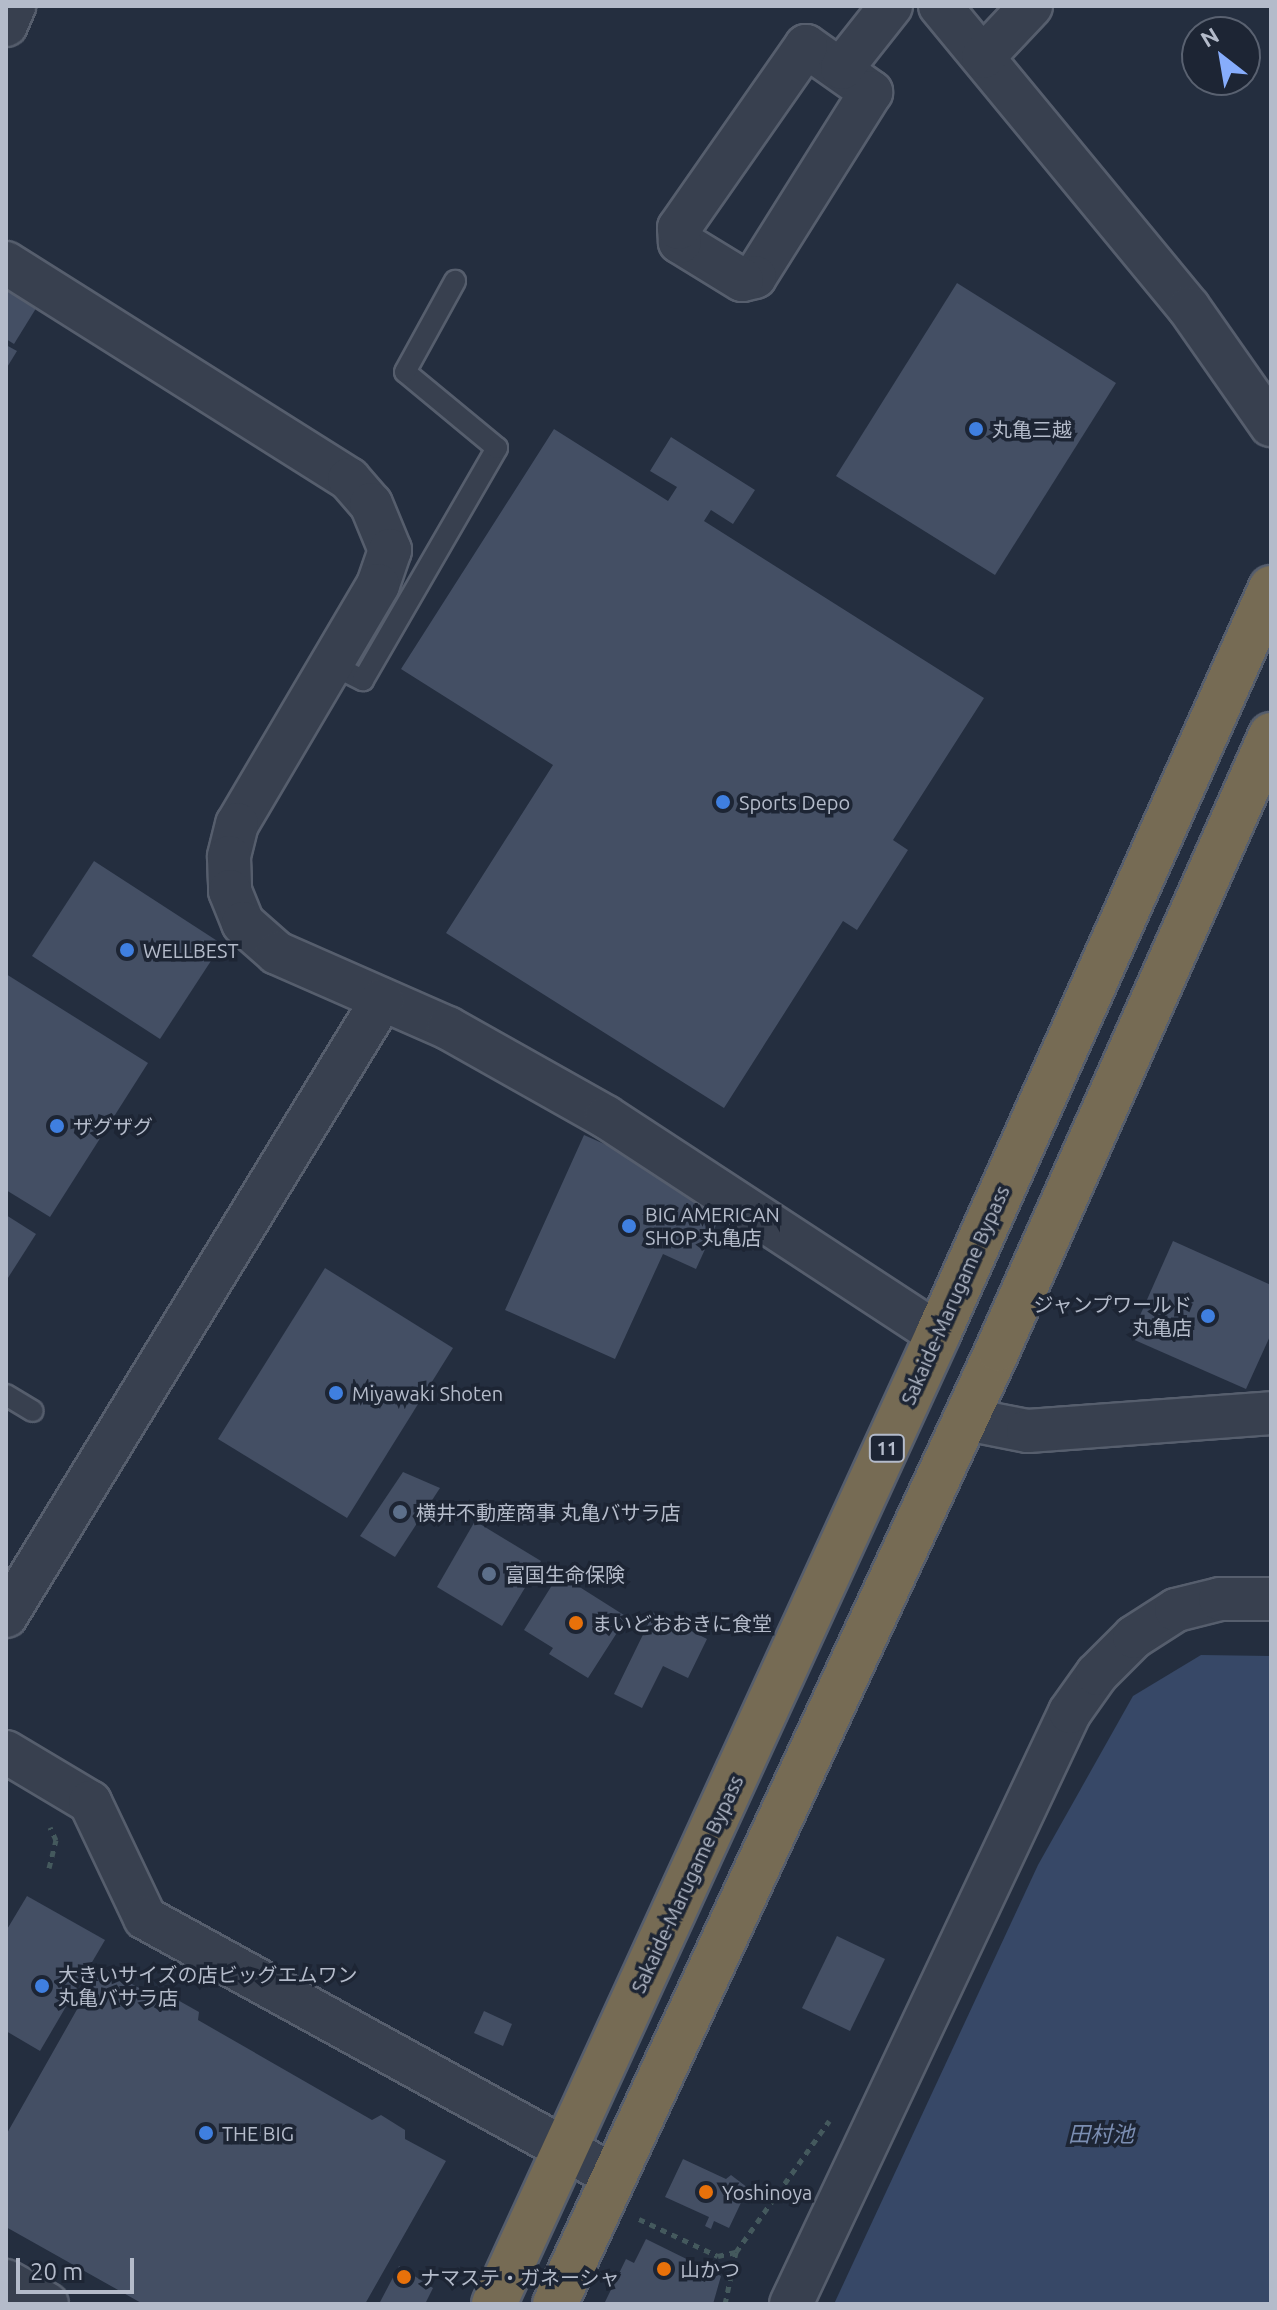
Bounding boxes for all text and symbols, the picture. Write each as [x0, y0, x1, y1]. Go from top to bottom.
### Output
north arrow [1181, 16, 1261, 96]
text: N [1196, 22, 1223, 52]
place label: 丸亀三越 [992, 417, 1072, 441]
marker: 丸亀三越 [967, 420, 985, 438]
place label: Sports Depo [739, 790, 850, 814]
marker: Sports Depo [714, 793, 732, 811]
place label: WELLBEST [143, 938, 239, 962]
marker: WELLBEST [118, 941, 136, 959]
place label: ザグザグ [73, 1114, 153, 1138]
marker: ザグザグ [48, 1117, 66, 1135]
street label: Sakaide-Marugame Bypass [896, 1182, 1014, 1408]
place label: BIG AMERICAN SHOP 丸亀店 [645, 1202, 780, 1249]
marker: BIG AMERICAN SHOP 丸亀店 [620, 1217, 638, 1235]
place label: ジャンプワールド 丸亀店 [1032, 1292, 1192, 1339]
marker: ジャンプワールド 丸亀店 [1199, 1307, 1217, 1325]
place label: Miyawaki Shoten [352, 1381, 503, 1405]
marker: Miyawaki Shoten [327, 1384, 345, 1402]
road number: 11 [867, 1434, 907, 1462]
place label: 横井不動産商事 丸亀バサラ店 [416, 1500, 681, 1524]
marker: 横井不動産商事 丸亀バサラ店 [391, 1503, 409, 1521]
place label: 富国生命保険 [505, 1562, 625, 1586]
marker: 富国生命保険 [480, 1565, 498, 1583]
place label: まいどおおきに食堂 [592, 1611, 772, 1635]
marker: まいどおおきに食堂 [567, 1614, 585, 1632]
street label: Sakaide-Marugame Bypass [626, 1771, 748, 1997]
place label: 大きいサイズの店ビッグエムワン 丸亀バサラ店 [58, 1962, 358, 2009]
marker: 大きいサイズの店ビッグエムワン 丸亀バサラ店 [33, 1977, 51, 1995]
place label: THE BIG [222, 2121, 294, 2145]
water label: 田村池 [1068, 2121, 1134, 2147]
marker: THE BIG [197, 2124, 215, 2142]
place label: Yoshinoya [722, 2180, 812, 2204]
marker: Yoshinoya [697, 2183, 715, 2201]
scale bar [20, 2242, 138, 2292]
place label: 山かつ [680, 2257, 740, 2281]
text: 20 m [30, 2258, 83, 2285]
marker: 山かつ [655, 2260, 673, 2278]
place label: ナマステ・ガネーシャ [420, 2265, 620, 2289]
marker: ナマステ・ガネーシャ [395, 2268, 413, 2286]

